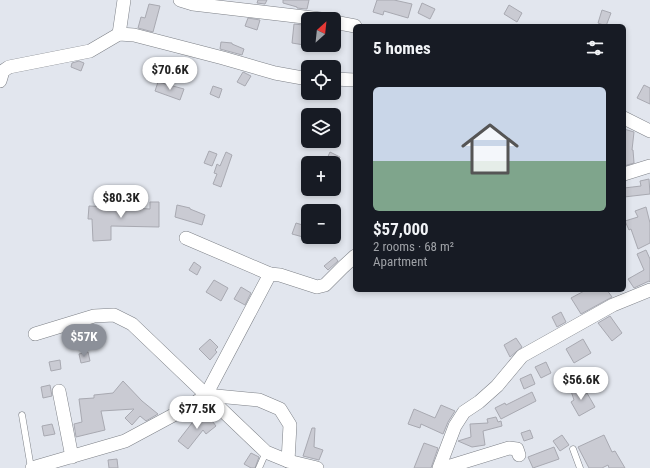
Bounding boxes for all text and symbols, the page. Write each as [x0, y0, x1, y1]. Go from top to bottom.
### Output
north arrow [301, 12, 341, 52]
map controls [301, 12, 341, 244]
icon: filters [584, 37, 606, 59]
text: 5 homes [373, 38, 431, 58]
pin: $70.6K [137, 57, 203, 91]
button: locate [301, 60, 341, 100]
text: $70.6K [151, 62, 189, 77]
button: layers [301, 108, 341, 148]
icon: home [454, 113, 526, 185]
button: + [301, 156, 341, 196]
pin: $80.3K [88, 185, 154, 219]
text: $80.3K [102, 190, 140, 205]
button: − [301, 204, 341, 244]
text: $57,000 [373, 219, 429, 239]
text: 2 rooms · 68 m² [373, 239, 454, 254]
text: Apartment [373, 254, 427, 269]
pin: $57K [60, 324, 108, 358]
text: $57K [71, 329, 97, 344]
pin: $56.6K [548, 367, 614, 401]
text: $56.6K [562, 372, 600, 387]
pin: $77.5K [164, 396, 230, 430]
text: $77.5K [178, 401, 216, 416]

